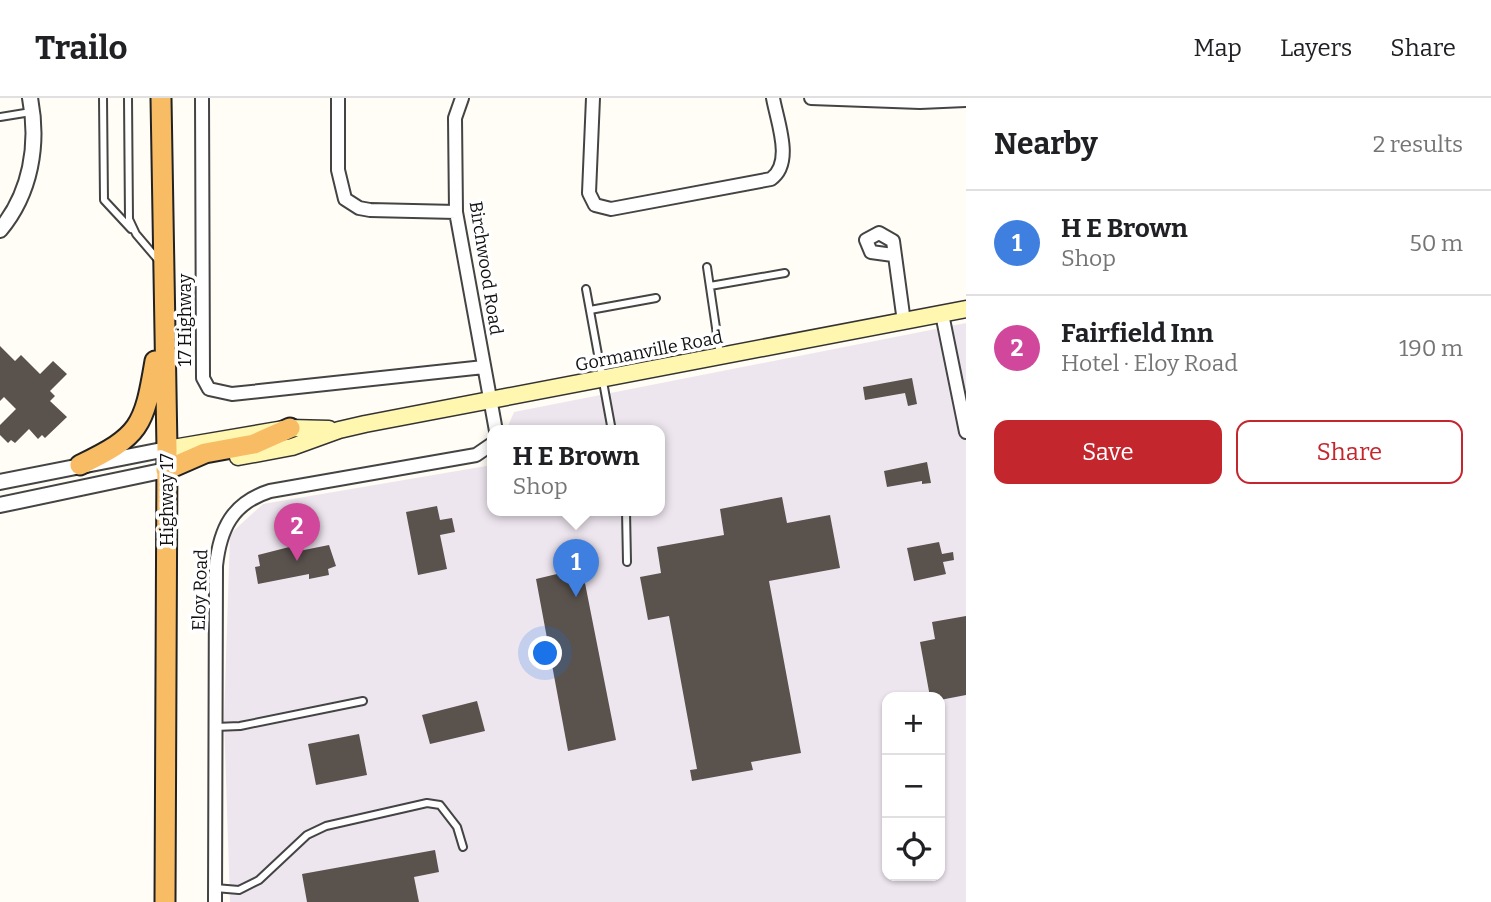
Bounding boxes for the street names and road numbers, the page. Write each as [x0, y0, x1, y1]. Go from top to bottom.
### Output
street label: Birchwood Road [465, 200, 507, 337]
street label: 17 Highway [174, 273, 196, 366]
street label: Gormanville Road [573, 326, 725, 376]
street label: Highway 17 [156, 454, 178, 546]
street label: Eloy Road [188, 548, 212, 631]

